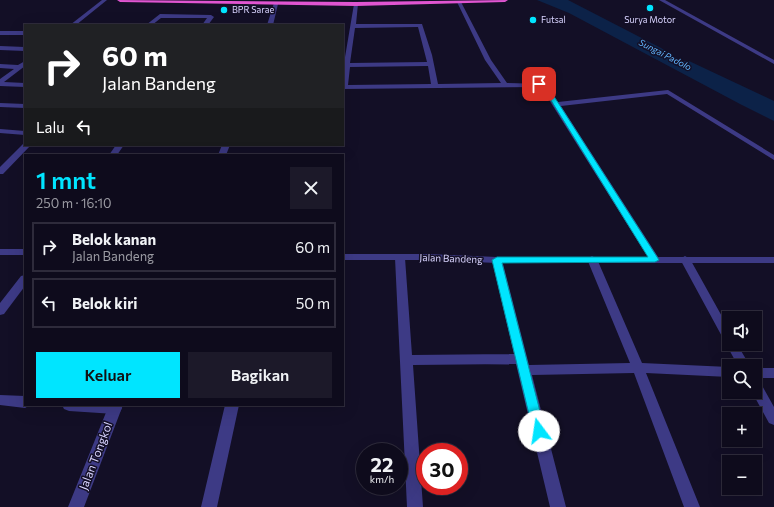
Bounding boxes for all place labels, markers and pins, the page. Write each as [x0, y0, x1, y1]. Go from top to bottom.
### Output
marker: Surya Motor [645, 3, 655, 13]
place label: BPR Sarae [232, 4, 274, 15]
marker: BPR Sarae [219, 5, 229, 15]
place label: Futsal [541, 14, 566, 25]
place label: Surya Motor [624, 14, 676, 25]
marker: Futsal [528, 15, 538, 25]
pin [522, 67, 556, 101]

